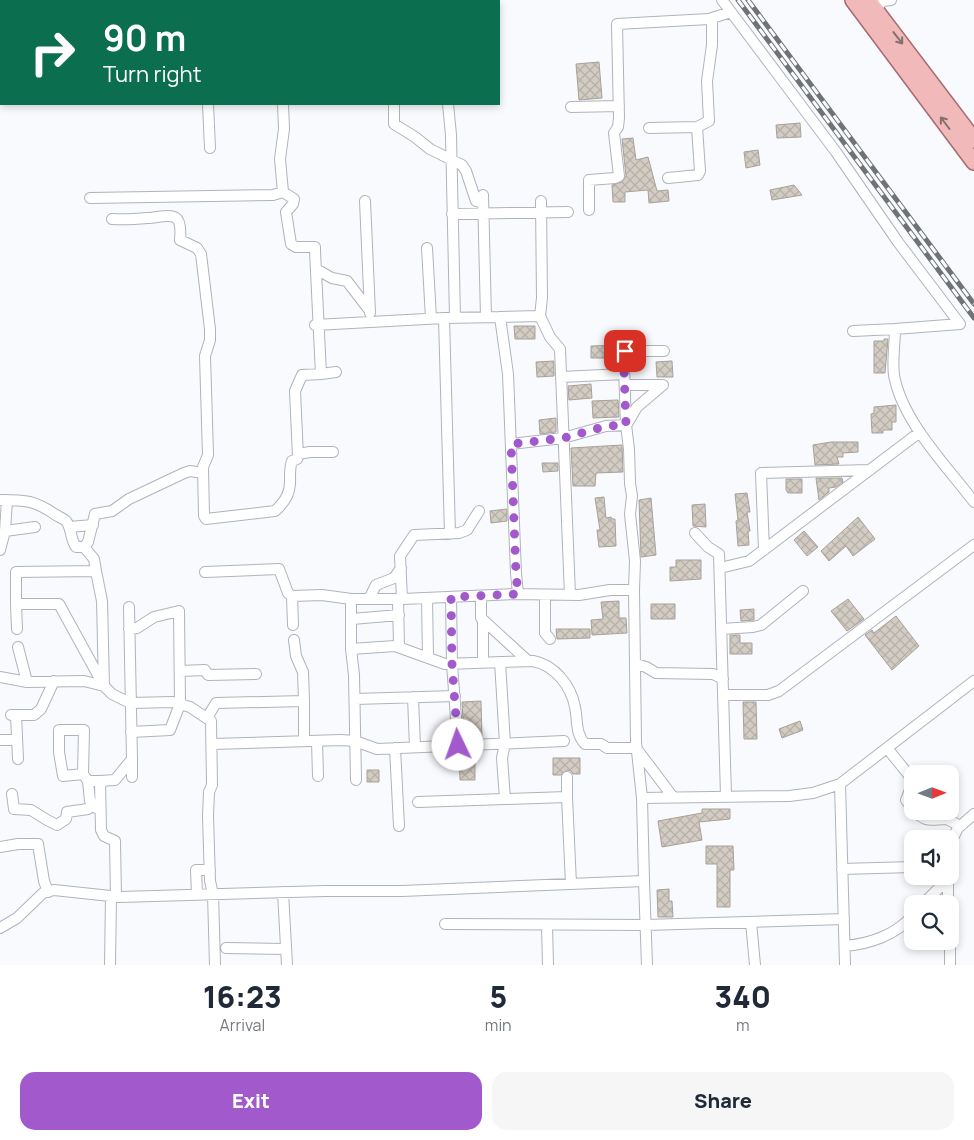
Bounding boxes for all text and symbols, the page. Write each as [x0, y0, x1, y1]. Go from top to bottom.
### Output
text: 90 m [103, 14, 186, 62]
icon: right [20, 20, 85, 85]
one-way arrow [892, 31, 903, 44]
text: Turn right [103, 59, 201, 89]
one-way arrow [940, 116, 950, 130]
pin [604, 330, 646, 372]
icon: arrive [611, 337, 639, 365]
position arrow [431, 718, 483, 770]
north arrow [904, 765, 959, 820]
map controls [904, 765, 959, 950]
button: sound [904, 830, 959, 885]
button: search [904, 895, 959, 950]
text: 16:23 [203, 976, 282, 1017]
text: 5 [489, 976, 507, 1017]
text: 340 [715, 976, 771, 1017]
text: Arrival [220, 1014, 265, 1036]
text: min [485, 1014, 512, 1036]
text: m [736, 1014, 750, 1036]
button: Exit [20, 1072, 482, 1130]
button: Share [492, 1072, 954, 1130]

